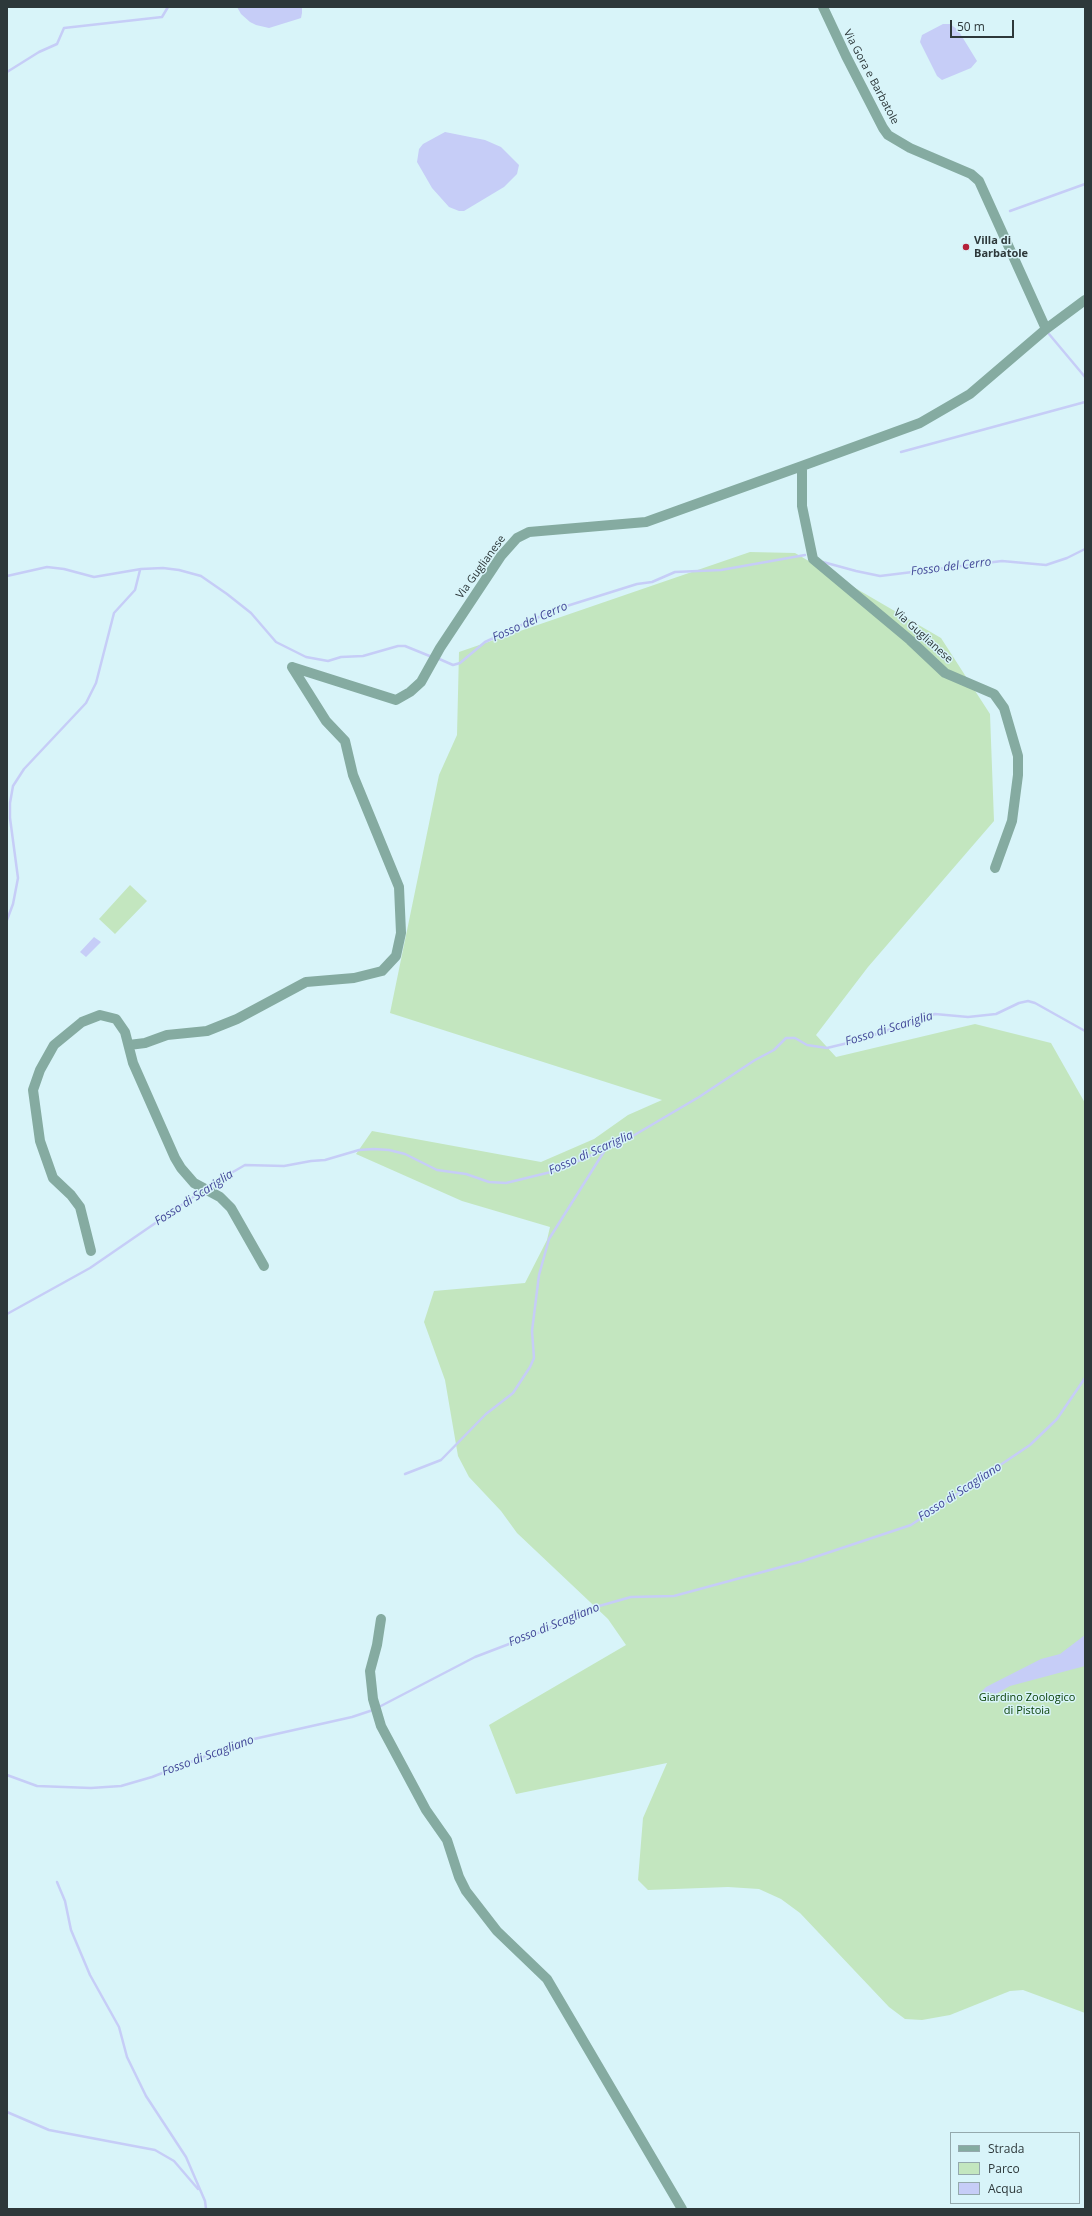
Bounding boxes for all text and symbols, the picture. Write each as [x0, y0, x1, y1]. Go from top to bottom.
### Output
scale bar [952, 12, 1016, 38]
text: 50 m [957, 18, 985, 35]
street label: Via Gora e Barbatole [840, 27, 902, 127]
place label: Villa di Barbatole [974, 234, 1028, 260]
marker: Villa di Barbatole [961, 242, 971, 252]
street label: Via Guglianese [454, 533, 508, 601]
water label: Fosso del Cerro [910, 555, 992, 579]
water label: Fosso del Cerro [490, 599, 570, 645]
street label: Via Guglianese [891, 606, 955, 666]
water label: Fosso di Scariglia [843, 1009, 935, 1049]
water label: Fosso di Scariglia [547, 1128, 635, 1178]
water label: Fosso di Scariglia [152, 1167, 236, 1229]
water label: Fosso di Scagliano [915, 1460, 1005, 1524]
water label: Fosso di Scagliano [506, 1600, 602, 1650]
park label: Giardino Zoologico di Pistoia [979, 1691, 1075, 1717]
water label: Fosso di Scagliano [160, 1733, 256, 1779]
legend [950, 2132, 1080, 2204]
text: Strada [988, 2140, 1024, 2157]
text: Parco [988, 2160, 1020, 2177]
text: Acqua [988, 2180, 1023, 2197]

